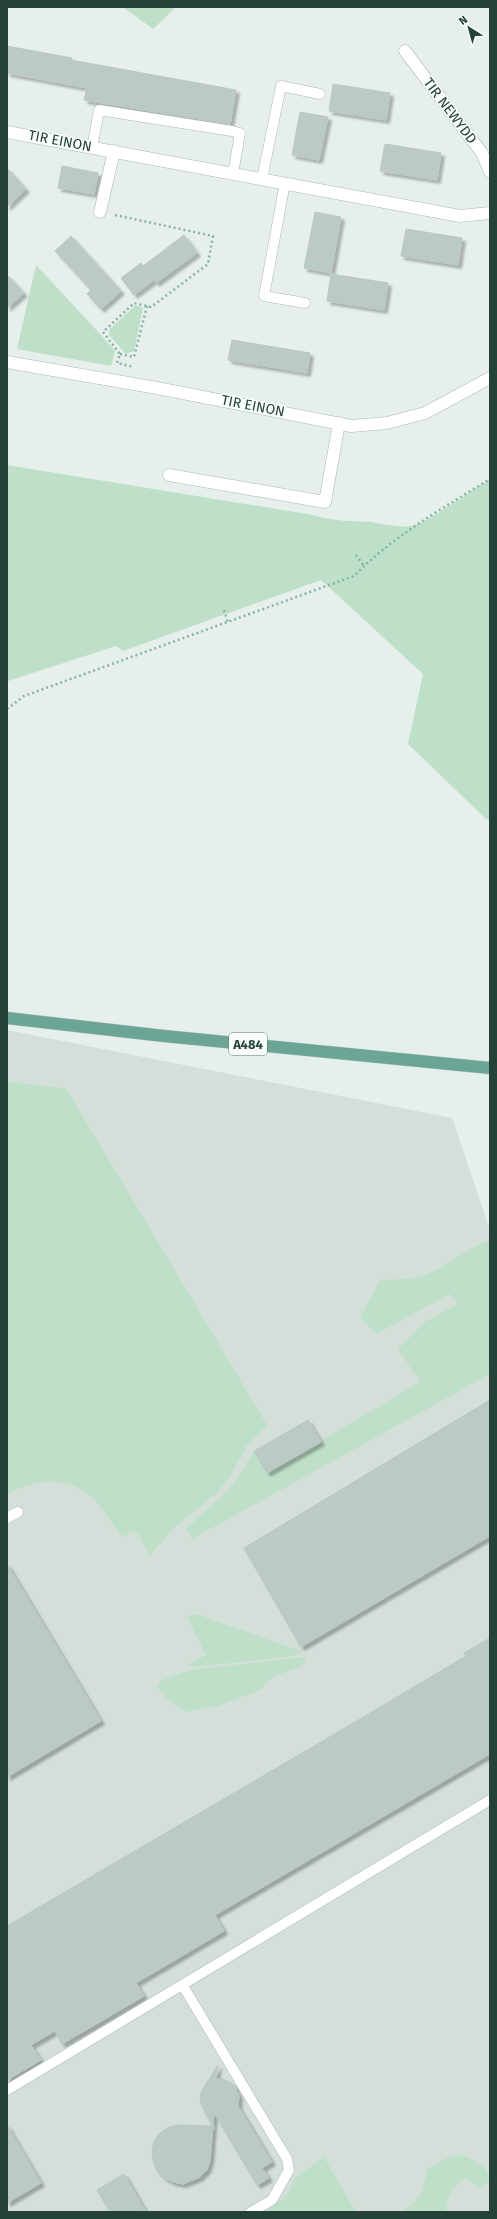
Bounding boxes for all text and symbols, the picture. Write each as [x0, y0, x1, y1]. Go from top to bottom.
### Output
north arrow [449, 8, 489, 48]
text: N [456, 13, 470, 28]
street label: TIR NEWYDD [420, 75, 480, 147]
street label: TIR EINON [27, 127, 93, 155]
street label: TIR EINON [220, 392, 286, 420]
road number: A484 [229, 1033, 267, 1055]

